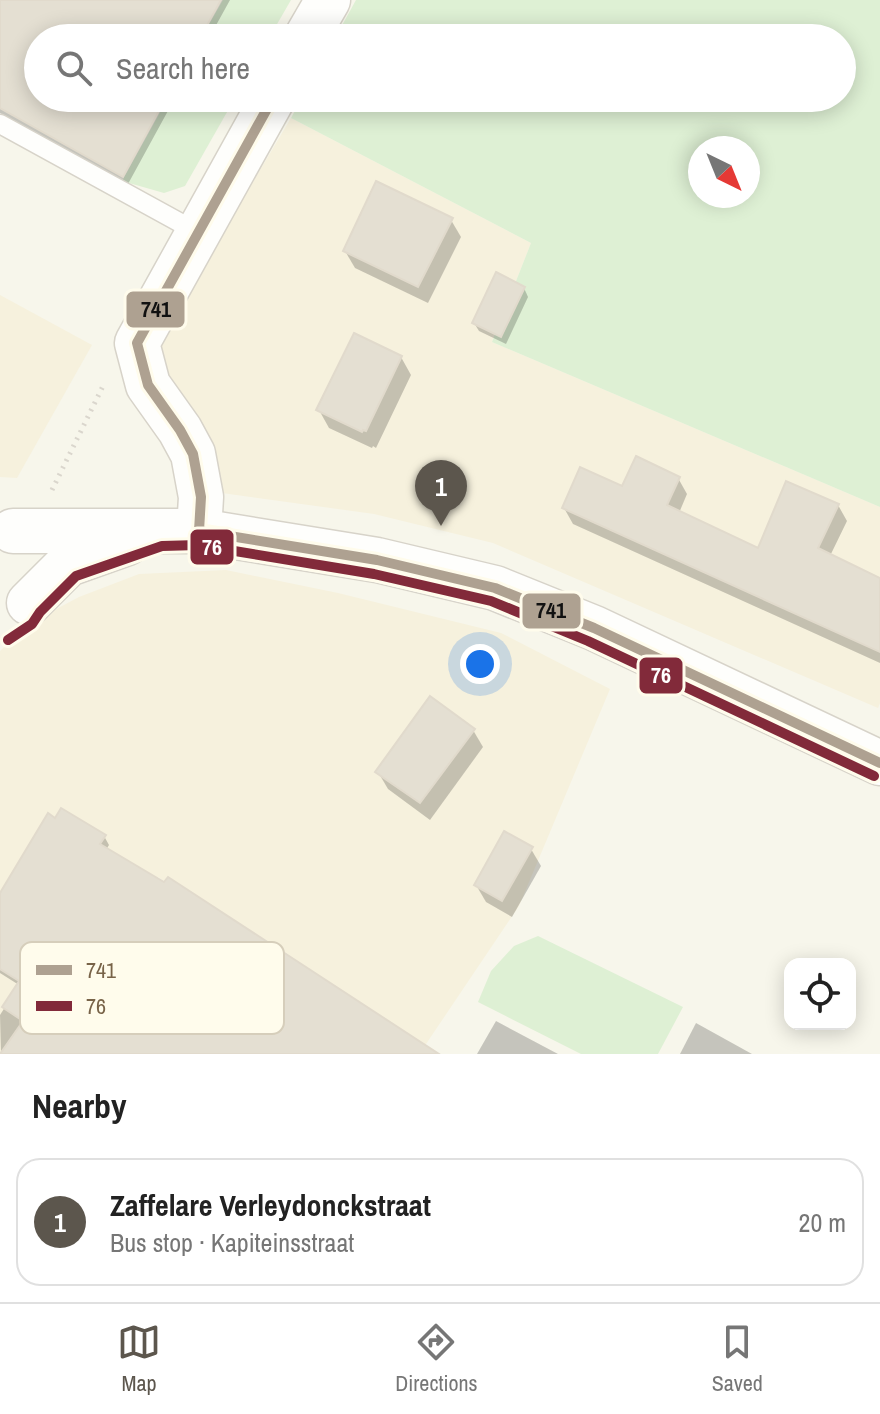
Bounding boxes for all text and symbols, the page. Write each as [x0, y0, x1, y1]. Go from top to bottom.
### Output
search box [24, 24, 856, 112]
icon: search [52, 46, 96, 90]
text: Search here [116, 48, 250, 88]
north arrow [688, 136, 760, 208]
line badge: 741 [125, 290, 186, 329]
text: 741 [141, 294, 172, 324]
pin: 1 [415, 460, 467, 526]
line badge: 76 [189, 528, 235, 566]
text: 76 [202, 532, 222, 562]
line badge: 741 [521, 592, 582, 630]
text: 741 [536, 595, 567, 625]
your location [460, 644, 500, 684]
line badge: 76 [638, 656, 684, 695]
text: 76 [651, 660, 671, 690]
legend [20, 942, 284, 1034]
text: 741 [86, 955, 116, 985]
map controls [784, 958, 856, 1030]
button: locate [784, 958, 856, 1030]
text: 76 [86, 991, 106, 1021]
text: Nearby [32, 1083, 127, 1129]
text: Zaffelare Verleydonckstraat [110, 1185, 431, 1225]
text: 1 [54, 1205, 66, 1240]
text: 20 m [799, 1205, 846, 1240]
text: Bus stop · Kapiteinsstraat [110, 1225, 354, 1260]
tab: Map [117, 1320, 161, 1398]
tab: Directions [395, 1320, 478, 1398]
tab: Saved [712, 1320, 763, 1398]

